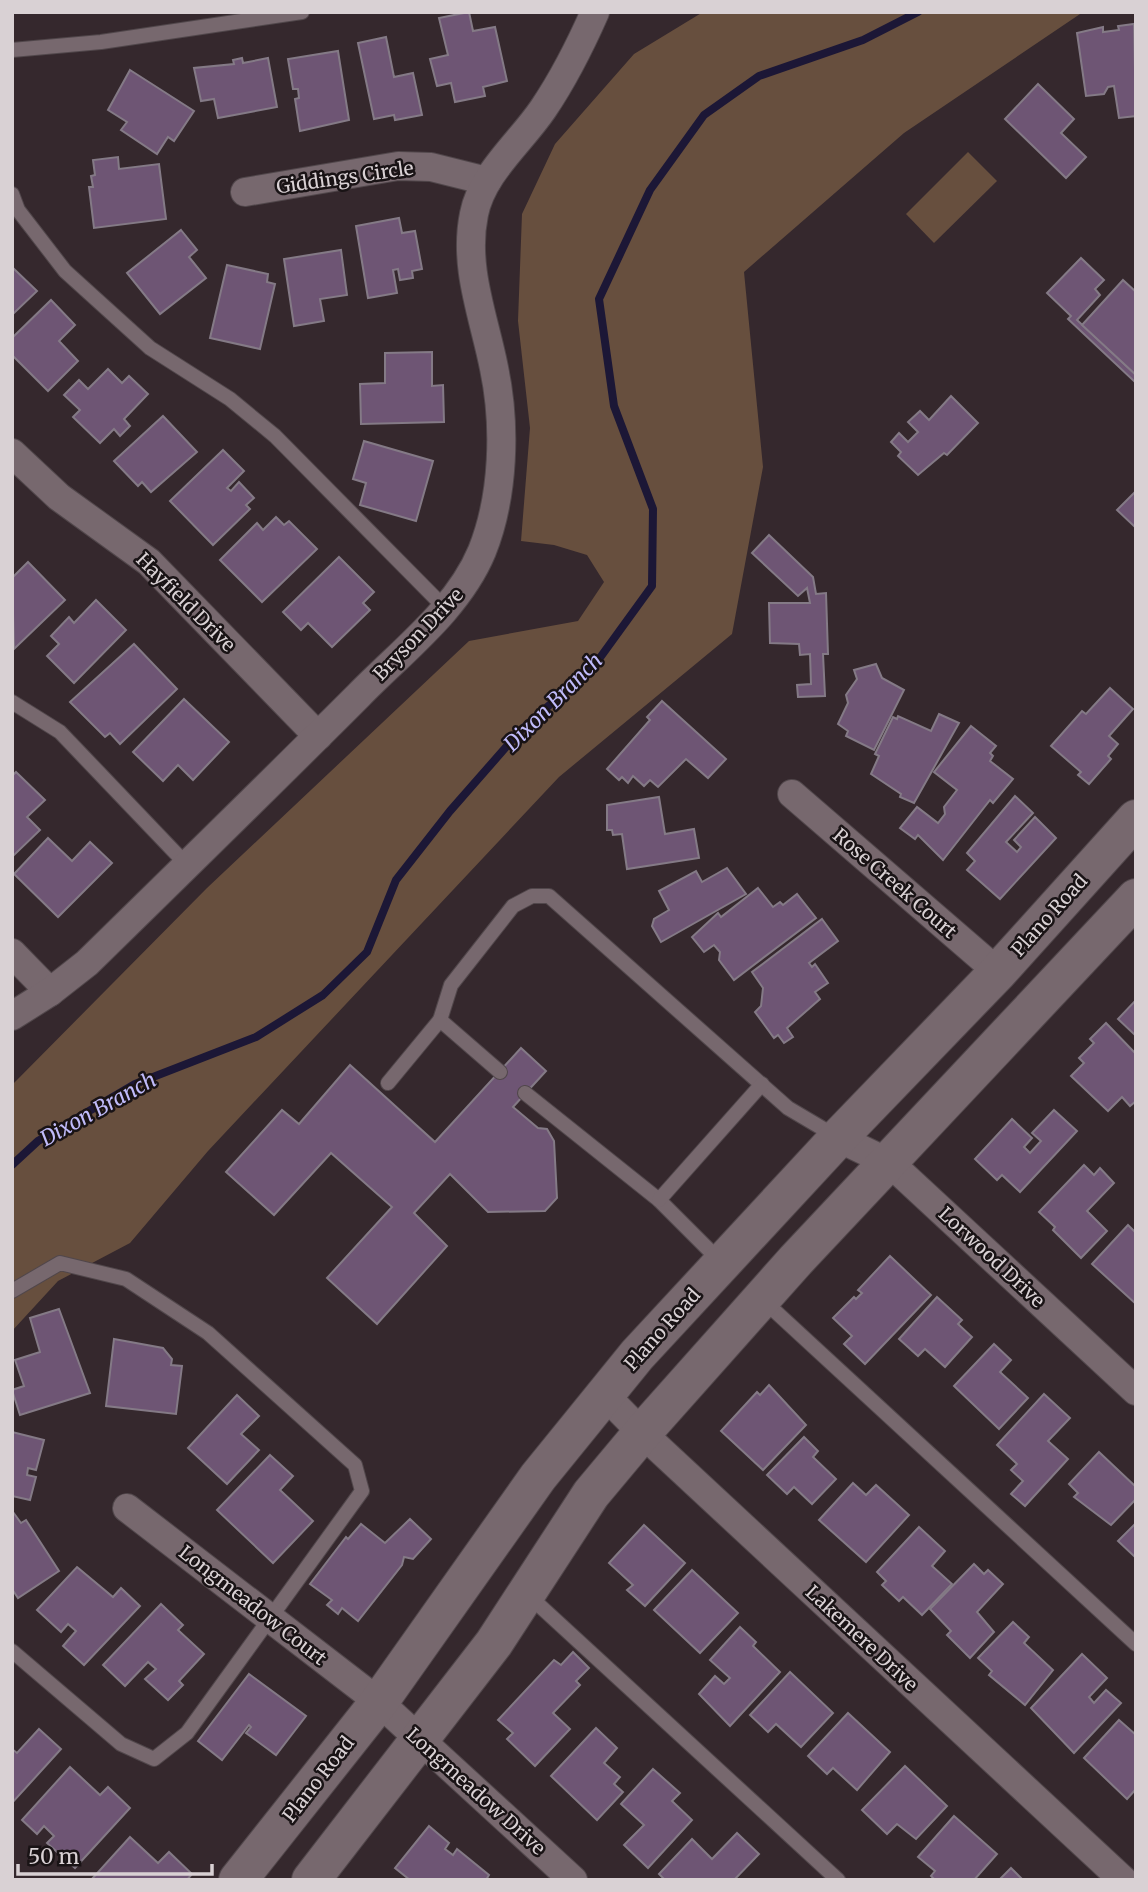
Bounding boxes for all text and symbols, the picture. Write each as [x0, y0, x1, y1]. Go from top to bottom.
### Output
street label: Giddings Circle [275, 155, 415, 198]
street label: Hayfield Drive [131, 547, 241, 657]
street label: Bryson Drive [368, 583, 468, 685]
water label: Dixon Branch [497, 647, 608, 758]
street label: Rose Creek Court [828, 823, 962, 944]
street label: Plano Road [1006, 869, 1092, 961]
water label: Dixon Branch [34, 1066, 161, 1152]
street label: Lorwood Drive [934, 1202, 1050, 1312]
street label: Plano Road [619, 1283, 705, 1375]
street label: Longmeadow Court [175, 1540, 332, 1670]
street label: Lakemere Drive [801, 1580, 923, 1696]
street label: Longmeadow Drive [402, 1722, 551, 1860]
street label: Plano Road [277, 1731, 359, 1827]
scale bar [18, 1832, 212, 1876]
text: 50 m [28, 1843, 79, 1870]

